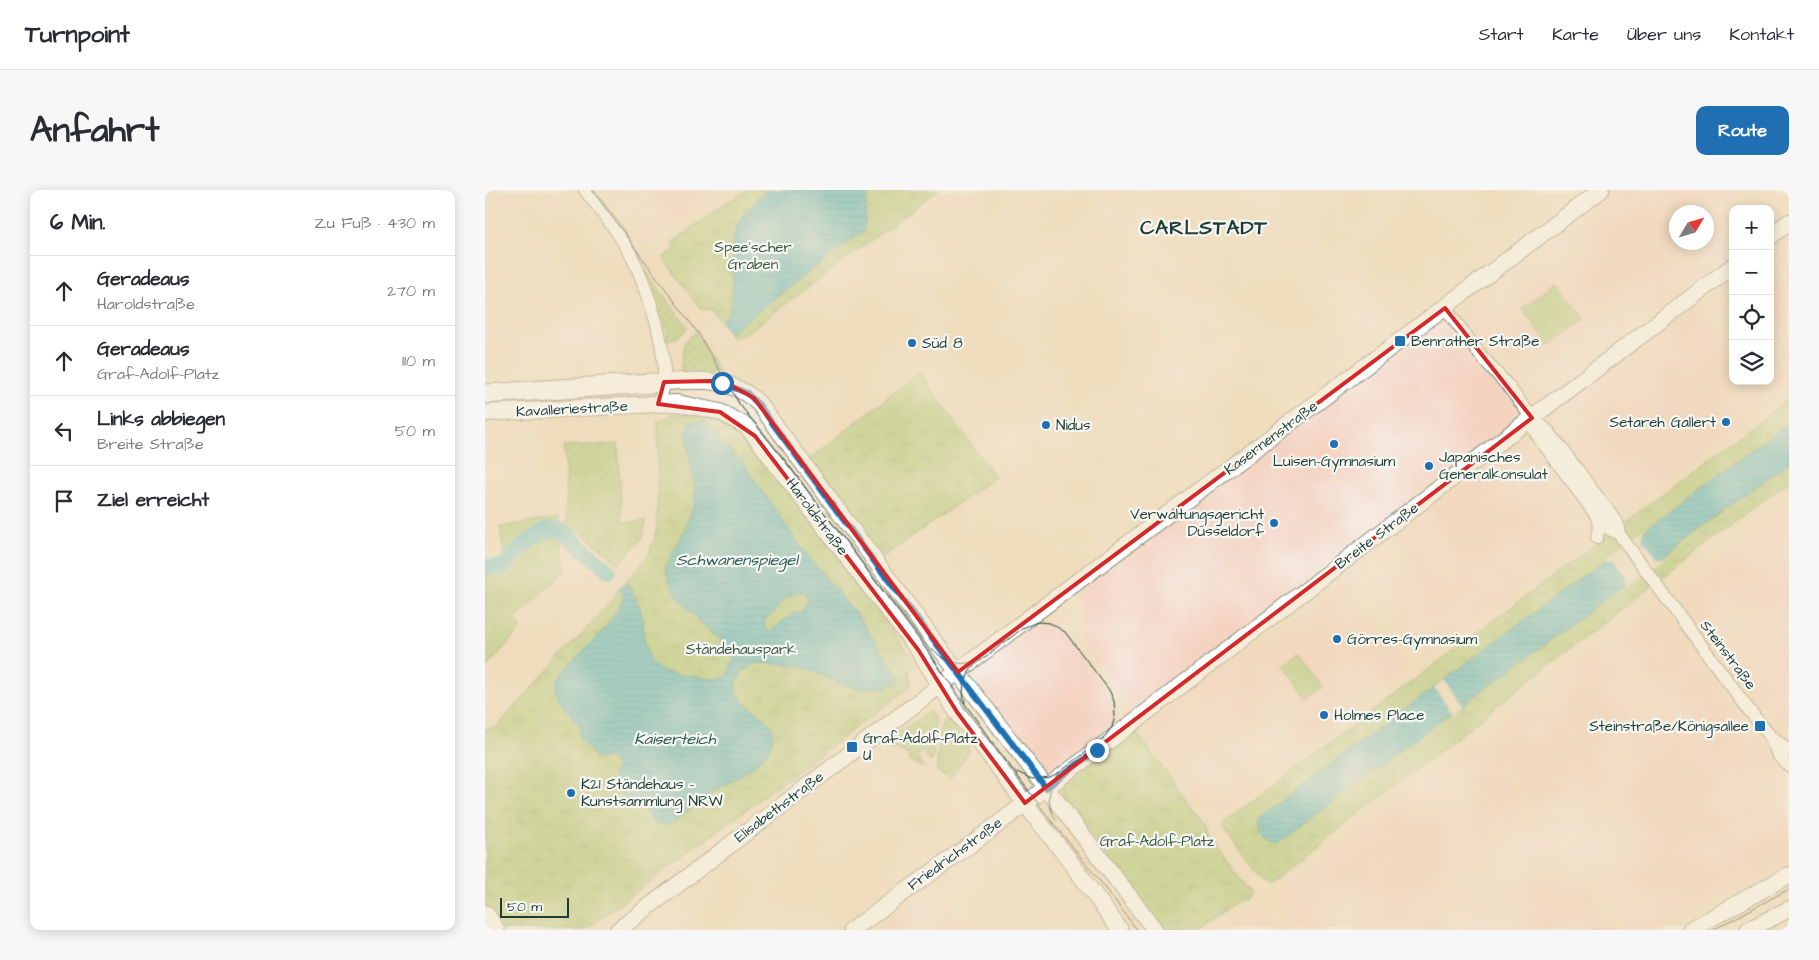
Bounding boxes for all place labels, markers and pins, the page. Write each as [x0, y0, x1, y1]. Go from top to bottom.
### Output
place label: Benrather Straße [1411, 331, 1539, 352]
place label: Süd 8 [922, 333, 963, 354]
marker: Benrather Straße [1393, 334, 1407, 348]
marker: Süd 8 [906, 337, 918, 349]
place label: Setareh Gallert [1610, 412, 1716, 433]
place label: Nidus [1056, 415, 1091, 436]
marker: Setareh Gallert [1720, 416, 1732, 428]
marker: Nidus [1040, 419, 1052, 431]
marker: Luisen-Gymnasium [1328, 438, 1340, 450]
place label: Japanisches Generalkonsulat [1439, 447, 1548, 485]
place label: Luisen-Gymnasium [1273, 451, 1396, 473]
marker: Japanisches Generalkonsulat [1423, 460, 1435, 472]
place label: Verwaltungsgericht Düsseldorf [1130, 504, 1264, 542]
marker: Verwaltungsgericht Düsseldorf [1268, 517, 1280, 529]
place label: Görres-Gymnasium [1347, 629, 1478, 651]
marker: Görres-Gymnasium [1331, 633, 1343, 645]
place label: Holmes Place [1334, 705, 1424, 726]
marker: Holmes Place [1318, 709, 1330, 721]
place label: Steinstraße/Königsallee [1589, 716, 1749, 738]
marker: Steinstraße/Königsallee [1753, 719, 1767, 733]
place label: Graf-Adolf-Platz U [863, 728, 978, 766]
marker: Graf-Adolf-Platz U [845, 740, 859, 754]
place label: K21 Ständehaus - Kunstsammlung NRW [581, 774, 723, 813]
marker: K21 Ständehaus - Kunstsammlung NRW [565, 787, 577, 799]

